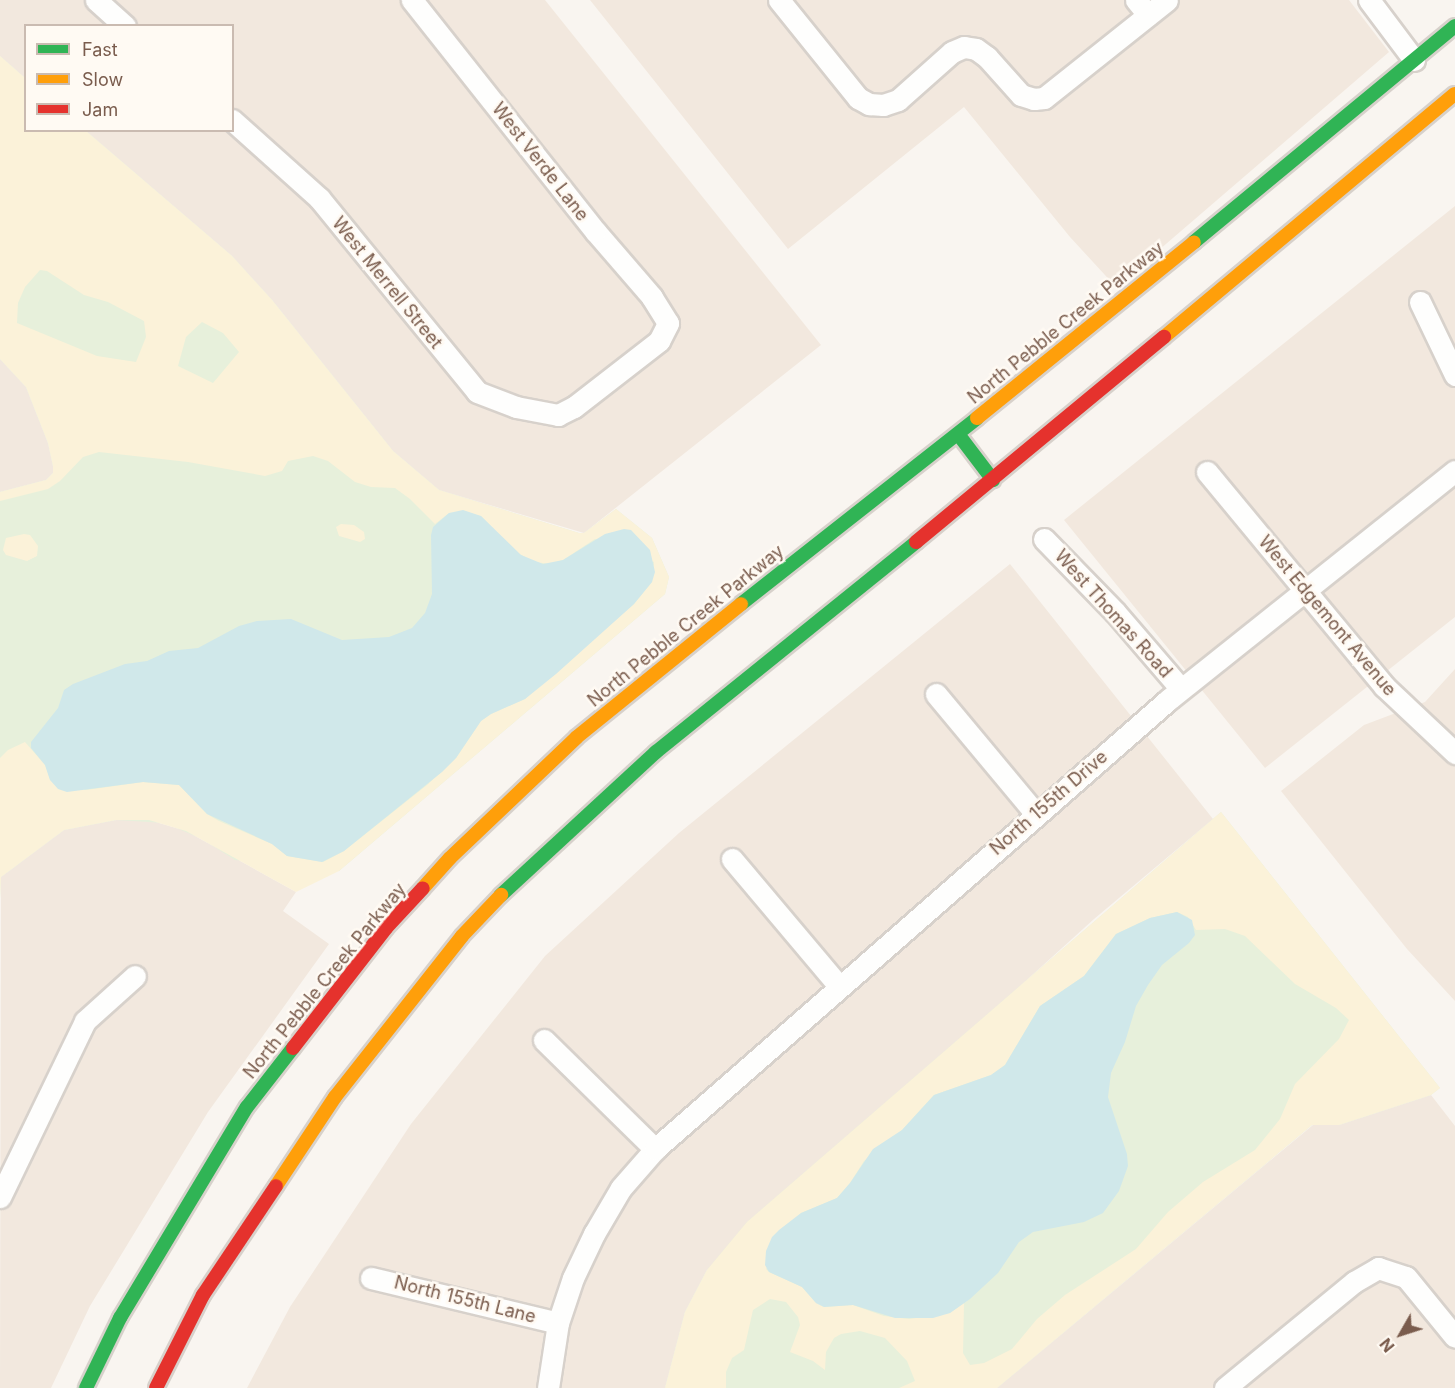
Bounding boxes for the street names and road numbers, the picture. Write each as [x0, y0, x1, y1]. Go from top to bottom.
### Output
street label: West Verde Lane [487, 99, 593, 225]
street label: West Merrell Street [327, 213, 447, 353]
street label: North Pebble Creek Parkway [964, 237, 1168, 409]
street label: West Edgemont Avenue [1254, 531, 1400, 701]
street label: North Pebble Creek Parkway [584, 540, 788, 712]
street label: West Thomas Road [1050, 546, 1176, 682]
street label: North 155th Drive [986, 746, 1112, 860]
street label: North Pebble Creek Parkway [239, 879, 411, 1083]
street label: North 155th Lane [392, 1272, 538, 1328]

